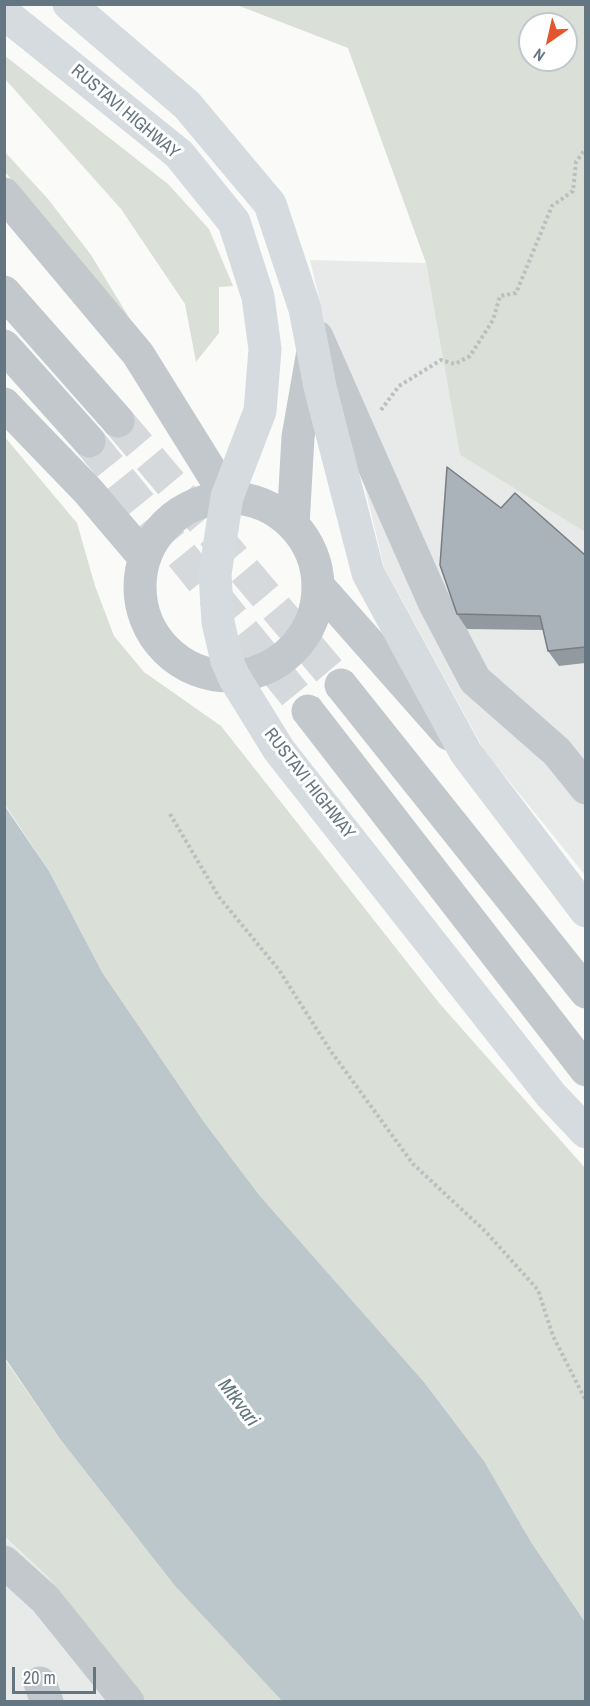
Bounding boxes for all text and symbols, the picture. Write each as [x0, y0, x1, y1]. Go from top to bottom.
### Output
north arrow [518, 12, 578, 72]
text: N [529, 43, 549, 67]
street label: RUSTAVI HIGHWAY [66, 60, 184, 164]
street label: RUSTAVI HIGHWAY [259, 724, 359, 844]
water label: Mtkvari [212, 1374, 264, 1432]
scale bar [15, 1655, 99, 1693]
text: 20 m [23, 1665, 56, 1690]

